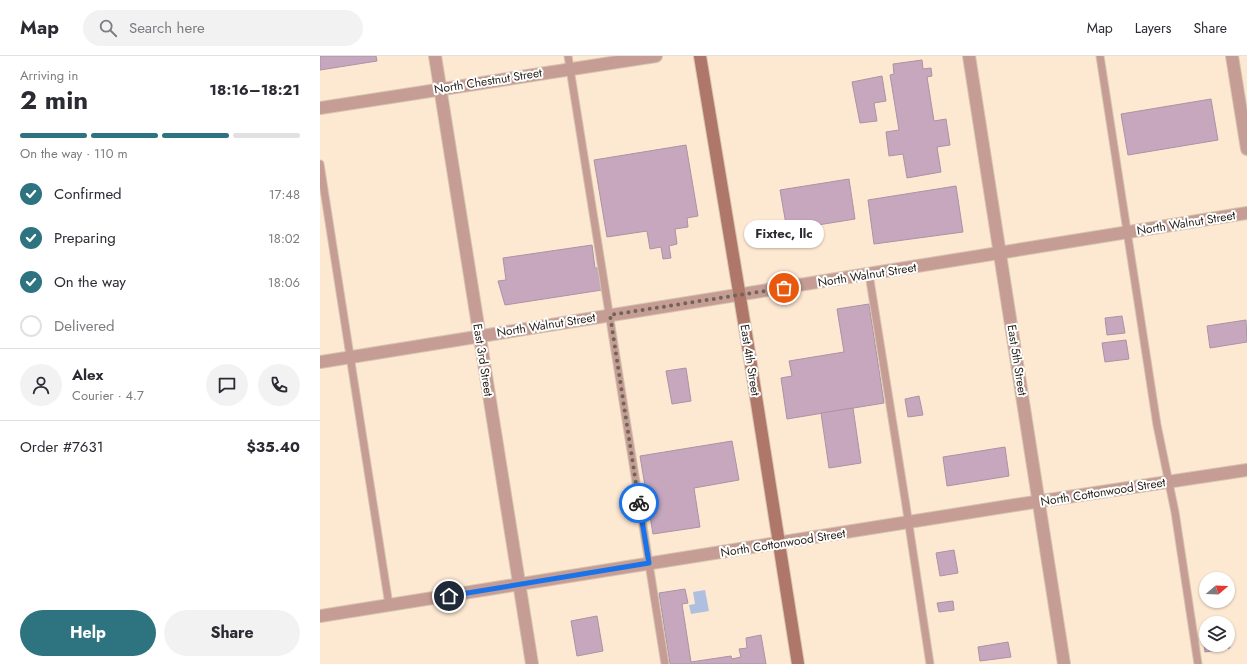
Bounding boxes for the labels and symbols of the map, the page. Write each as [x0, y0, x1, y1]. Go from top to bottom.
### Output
street label: North Chestnut Street [433, 64, 543, 98]
street label: North Walnut Street [1135, 206, 1237, 240]
callout: Fixtec, llc [744, 220, 824, 248]
street label: North Walnut Street [816, 258, 918, 292]
pin [767, 271, 801, 305]
street label: North Walnut Street [495, 308, 597, 342]
street label: East 3rd Street [468, 322, 498, 398]
street label: East 4th Street [735, 323, 765, 397]
street label: East 5th Street [1002, 323, 1032, 397]
street label: North Cottonwood Street [1039, 473, 1167, 511]
courier [619, 483, 659, 523]
street label: North Cottonwood Street [719, 524, 847, 562]
north arrow [1199, 572, 1235, 608]
pin [432, 579, 466, 613]

